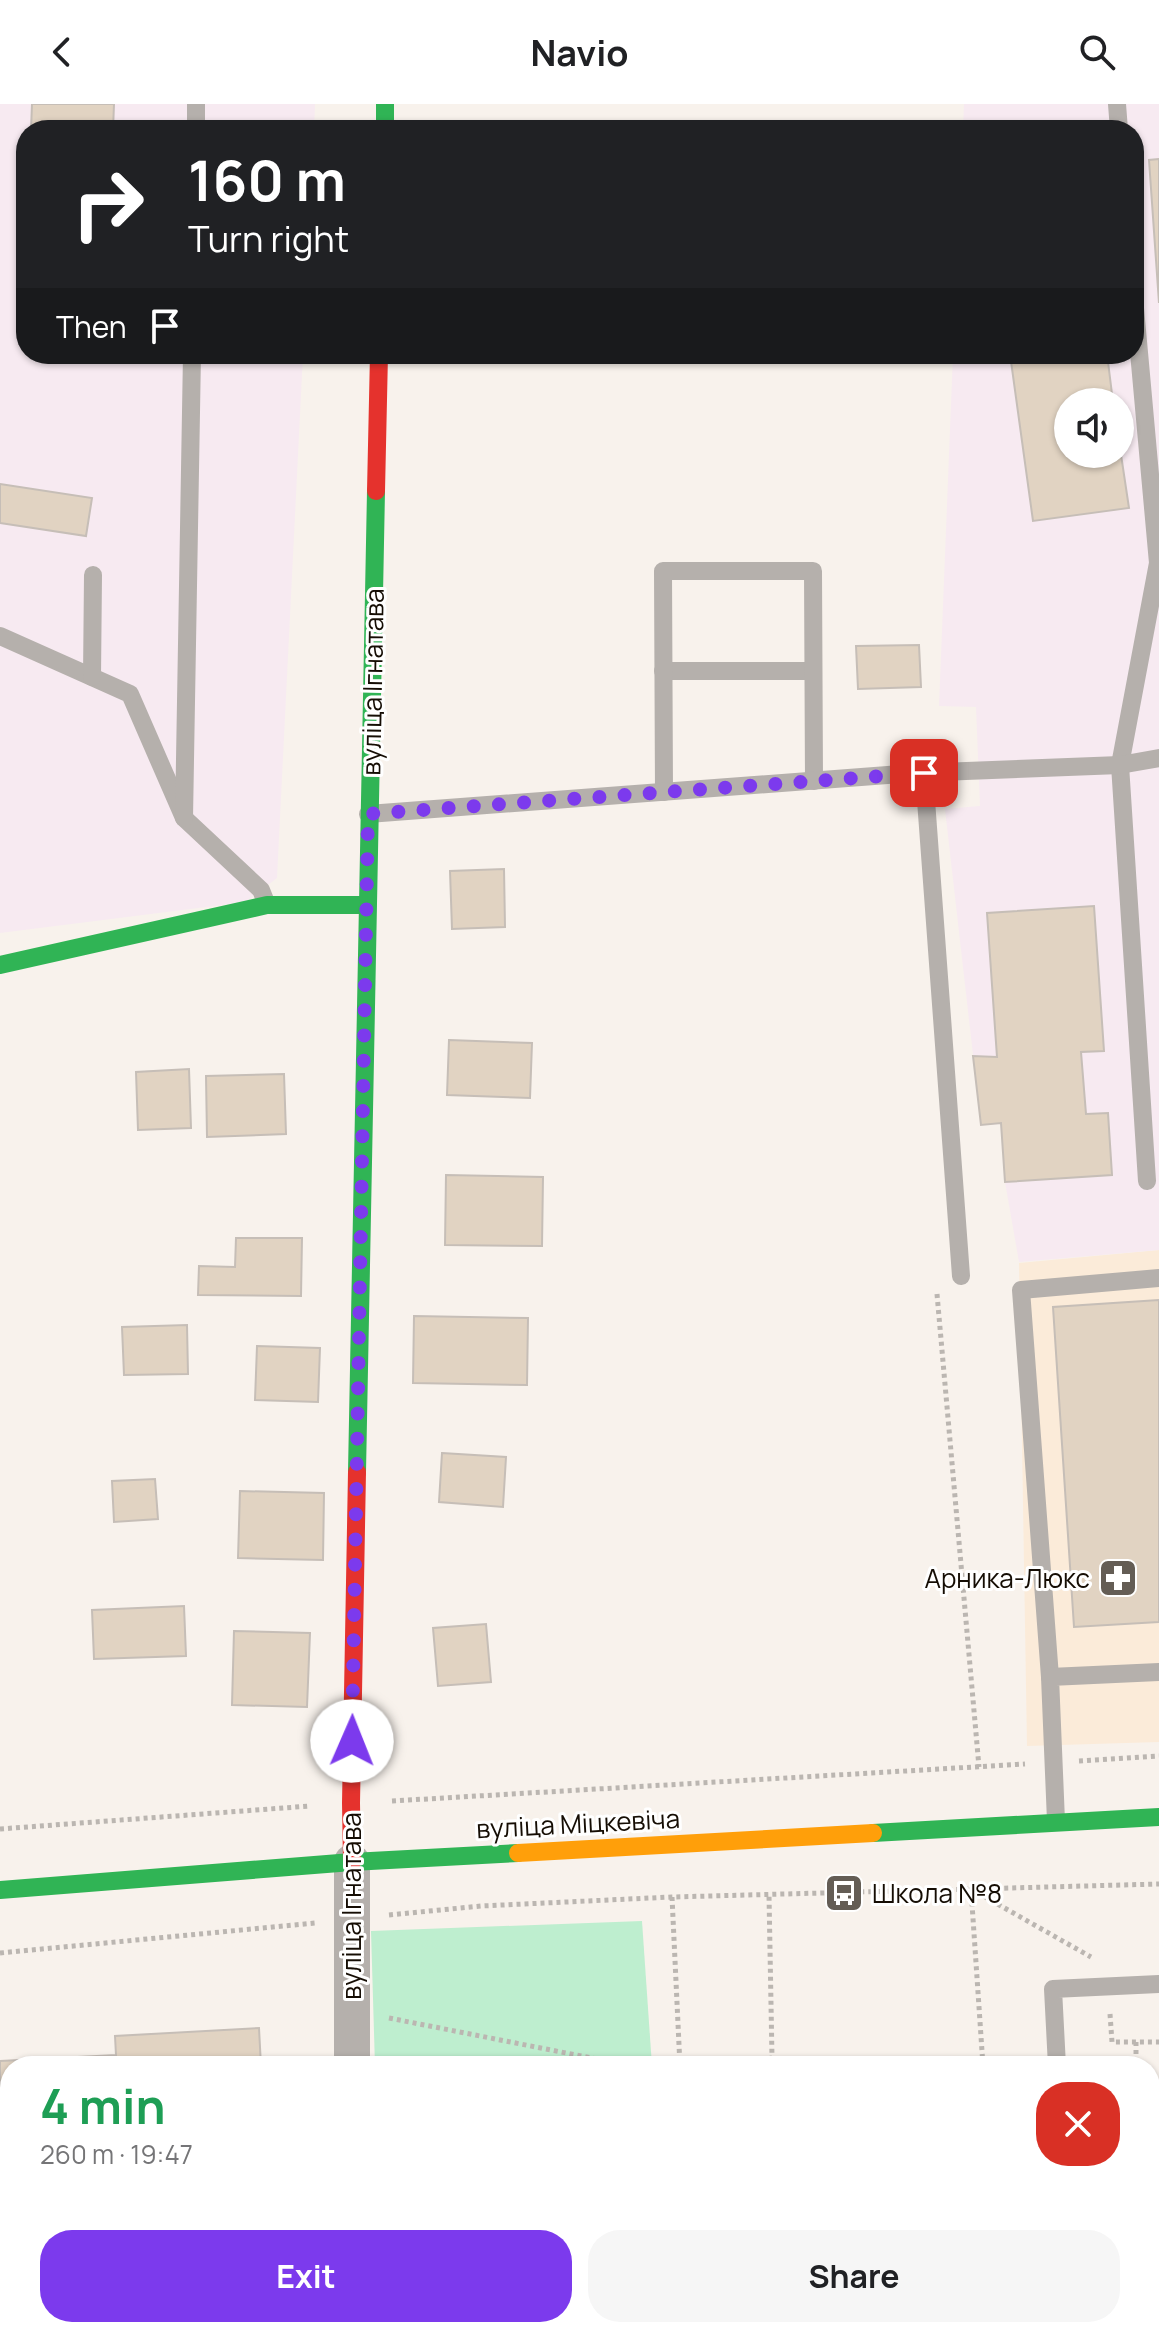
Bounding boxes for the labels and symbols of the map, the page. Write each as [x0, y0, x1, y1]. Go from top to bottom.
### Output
street label: вуліца Ігнатава [352, 588, 392, 776]
pin [890, 739, 958, 807]
pharmacy icon: Арника-Люкс [1097, 1557, 1139, 1599]
place label: Арника-Люкс [924, 1560, 1090, 1596]
position arrow [310, 1699, 394, 1783]
street label: вуліца Міцкевіча [475, 1800, 681, 1846]
street label: вуліца Ігнатава [333, 1812, 369, 2000]
bus stop icon: Школа №8 [823, 1872, 865, 1914]
place label: Школа №8 [872, 1875, 1002, 1911]

